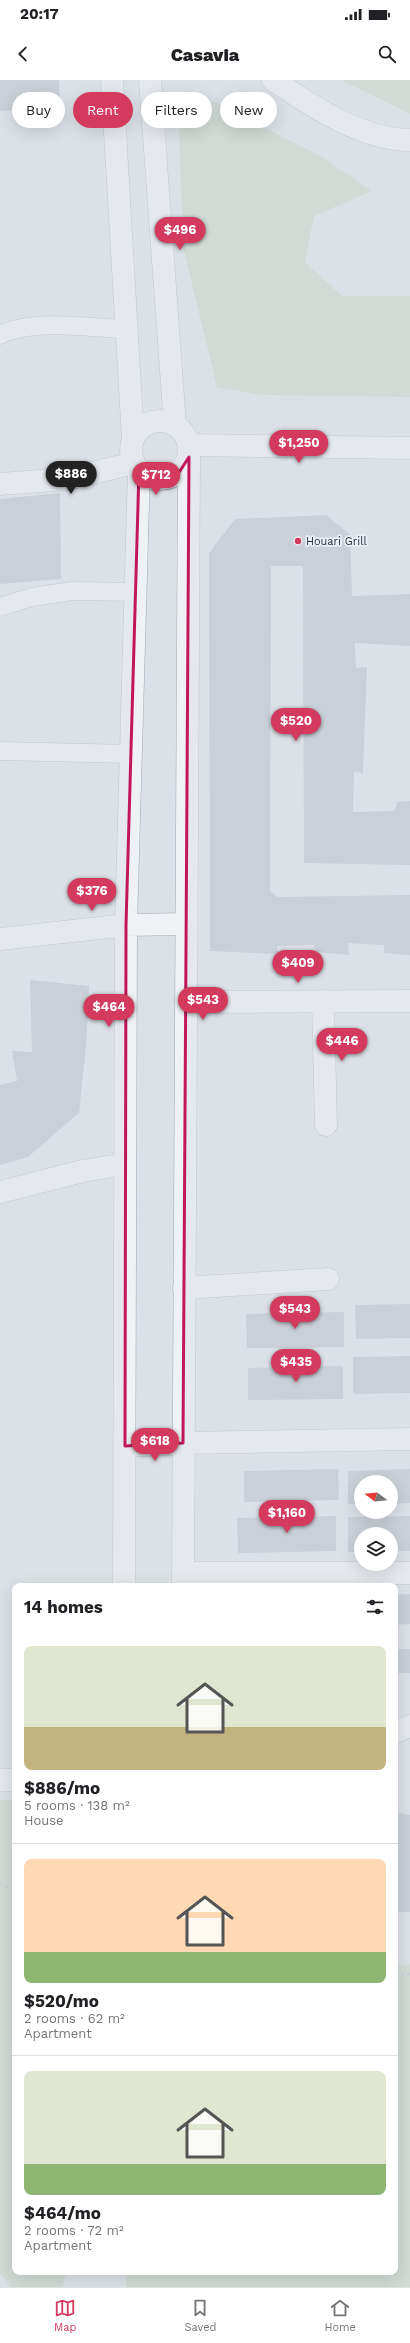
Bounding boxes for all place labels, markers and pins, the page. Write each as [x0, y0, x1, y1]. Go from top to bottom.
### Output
pin: $496 [156, 217, 204, 251]
pin: $1,250 [266, 430, 332, 464]
pin: $886 [47, 461, 95, 495]
pin: $712 [132, 462, 180, 496]
place label: Houari Grill [306, 535, 368, 548]
marker: Houari Grill [293, 536, 303, 546]
pin: $520 [272, 708, 320, 742]
pin: $376 [68, 878, 116, 912]
pin: $409 [274, 950, 322, 984]
pin: $543 [179, 987, 227, 1021]
pin: $464 [85, 994, 133, 1028]
pin: $446 [318, 1028, 366, 1062]
pin: $543 [271, 1296, 319, 1330]
pin: $435 [272, 1349, 320, 1383]
pin: $618 [131, 1428, 179, 1462]
pin: $1,160 [254, 1500, 320, 1534]

